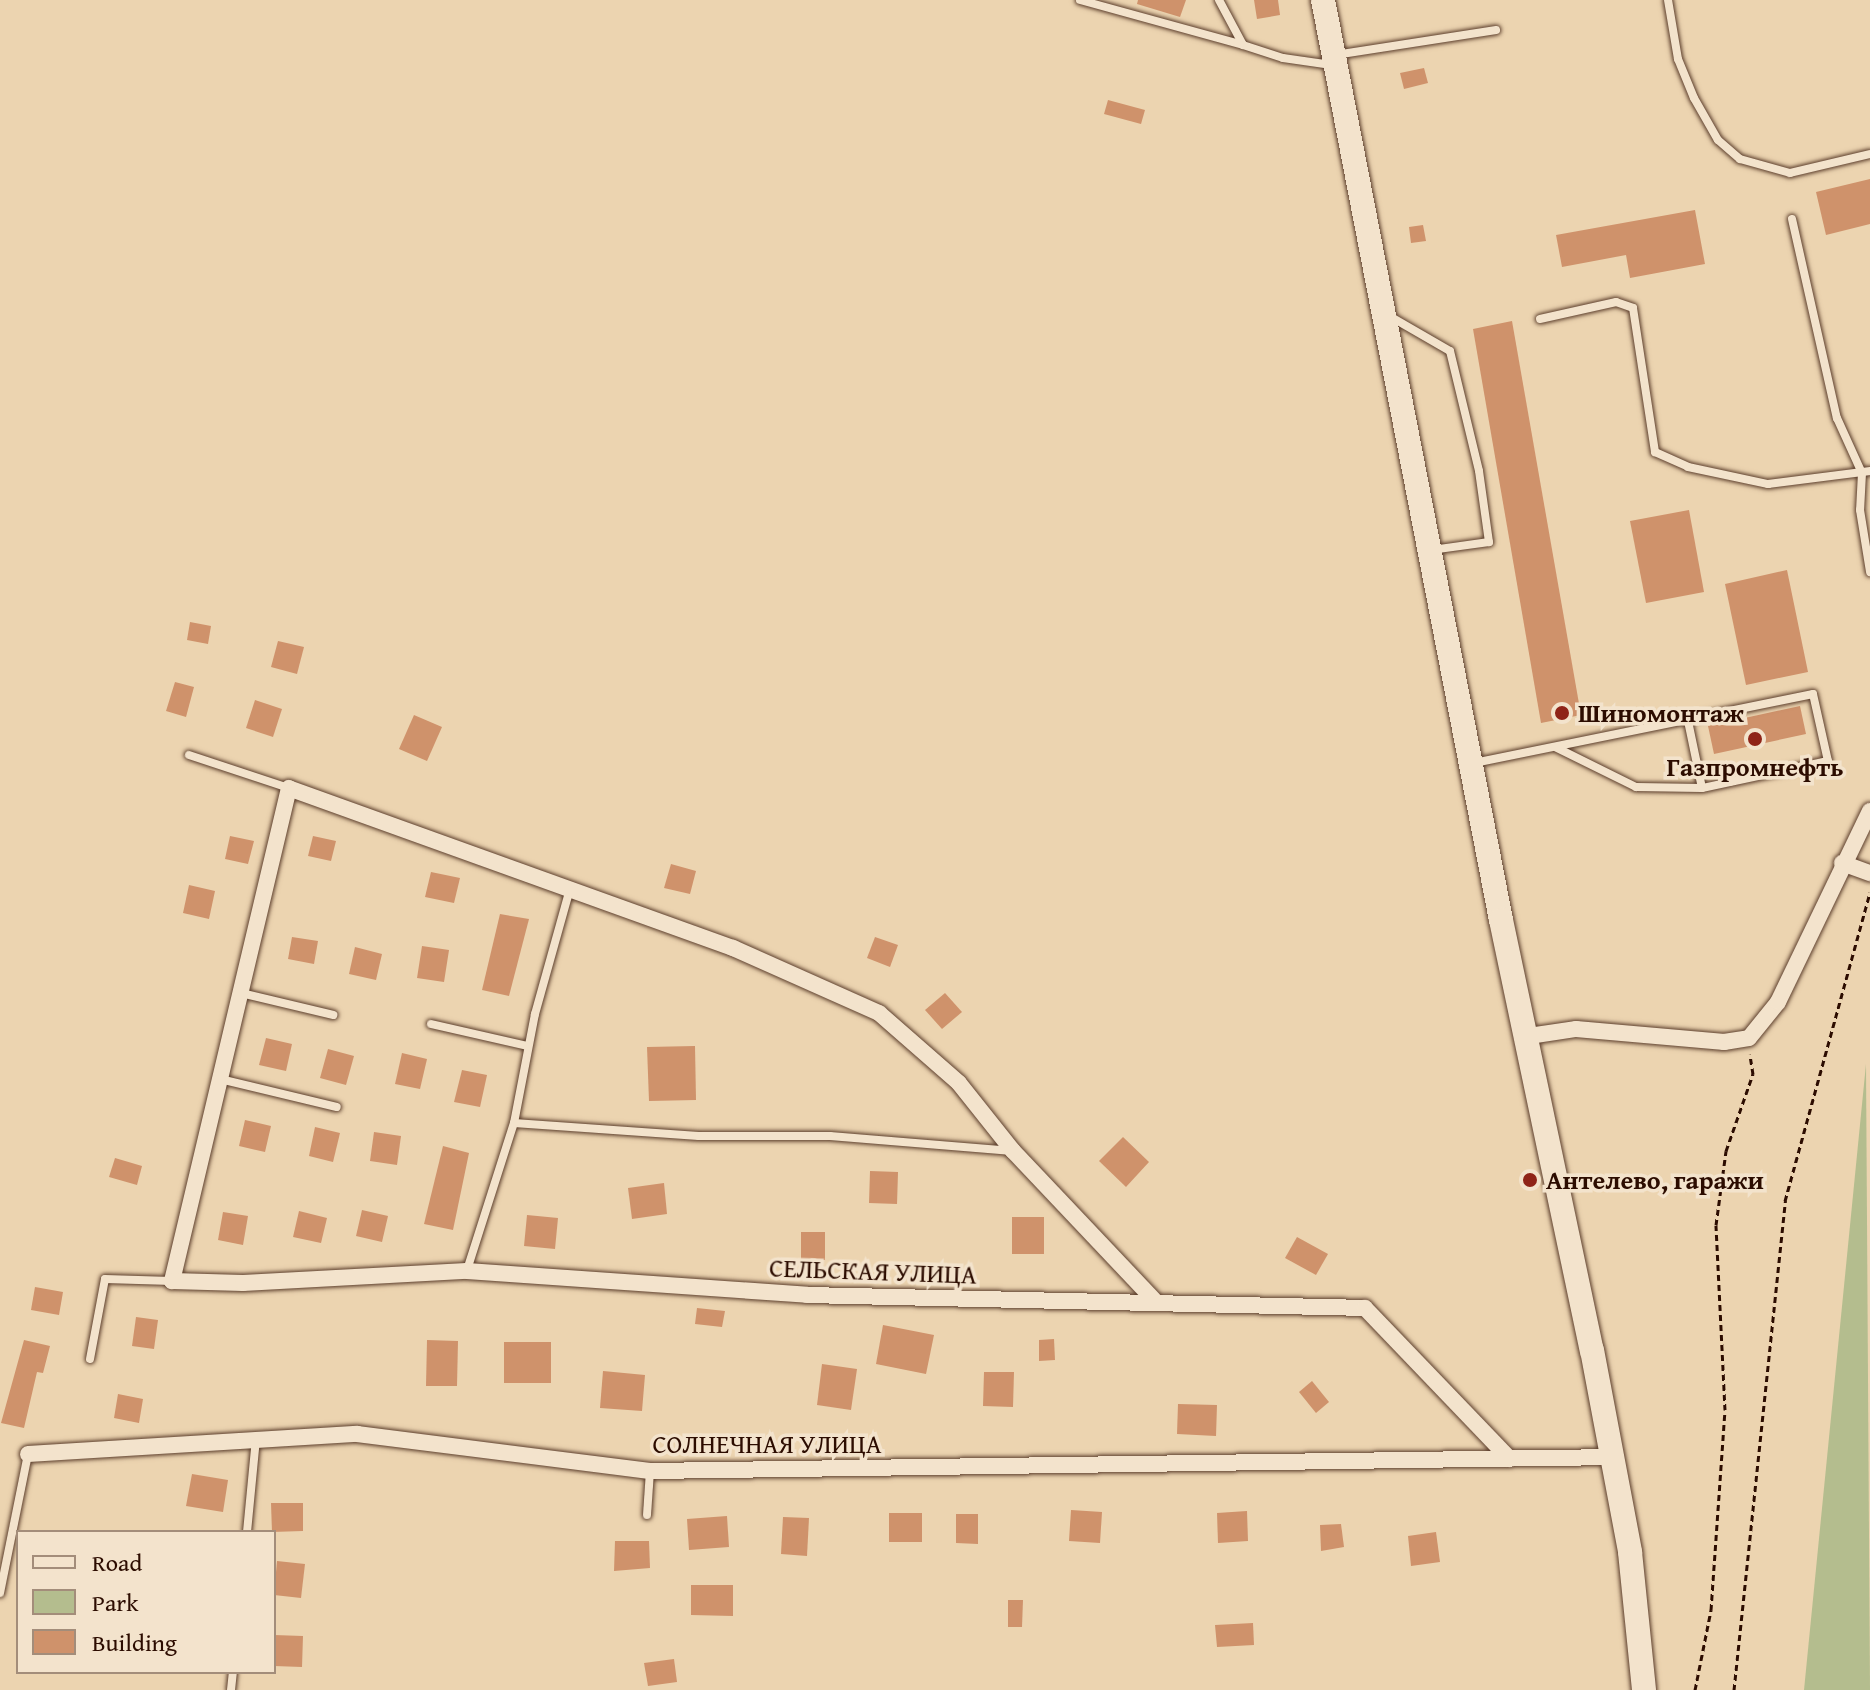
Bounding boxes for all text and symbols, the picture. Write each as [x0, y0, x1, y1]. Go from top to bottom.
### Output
place label: Шиномонтаж [1578, 697, 1744, 729]
marker: Шиномонтаж [1553, 704, 1571, 722]
marker: Газпромнефть [1746, 730, 1764, 748]
place label: Газпромнефть [1667, 751, 1843, 783]
place label: Антелево, гаражи [1546, 1164, 1764, 1196]
marker: Антелево, гаражи [1521, 1171, 1539, 1189]
street label: СЕЛЬСКАЯ УЛИЦА [769, 1252, 977, 1290]
street label: СОЛНЕЧНАЯ УЛИЦА [652, 1428, 882, 1460]
legend [16, 1530, 276, 1674]
text: Road [92, 1545, 142, 1580]
text: Park [92, 1585, 138, 1620]
text: Building [92, 1625, 177, 1660]

